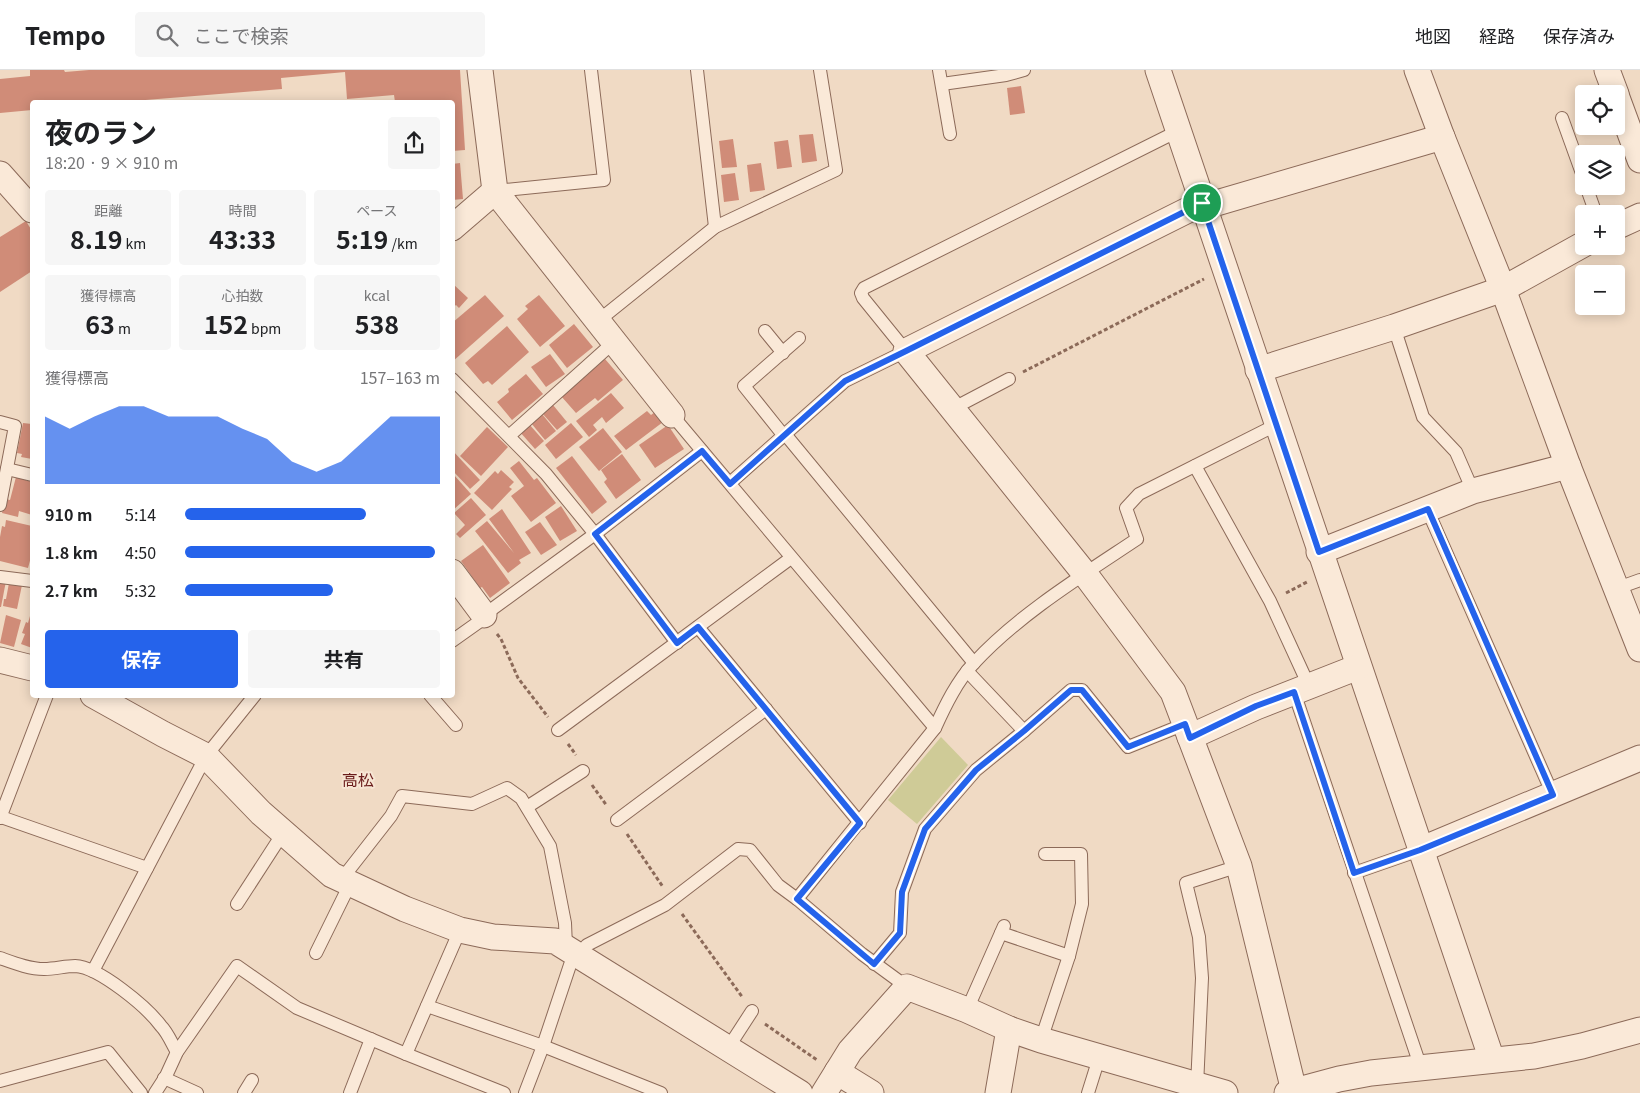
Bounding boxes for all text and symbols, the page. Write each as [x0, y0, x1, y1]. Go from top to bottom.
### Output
search box [135, 12, 485, 57]
text: Tempo [25, 17, 105, 52]
icon: search [153, 21, 181, 49]
text: ここで検索 [193, 21, 288, 48]
text: 地図 [1415, 22, 1451, 48]
text: 経路 [1479, 22, 1515, 48]
text: 保存済み [1543, 22, 1615, 48]
map controls [1575, 85, 1625, 315]
button: locate [1575, 85, 1625, 135]
text: 夜のラン [45, 111, 157, 151]
button: share [388, 117, 440, 169]
button: layers [1575, 145, 1625, 195]
text: 18:20 · 9 × 910 m [45, 150, 178, 174]
pin [1181, 182, 1223, 224]
icon: arrive [1188, 189, 1216, 217]
text: 距離 [94, 200, 122, 220]
text: 時間 [228, 200, 256, 220]
text: ペース [356, 200, 397, 220]
button: + [1575, 205, 1625, 255]
text: 8.19 [70, 220, 122, 256]
text: 43:33 [209, 220, 276, 256]
text: 5:19 [336, 220, 388, 256]
text: km [122, 233, 146, 253]
text: /km [388, 233, 418, 253]
button: − [1575, 265, 1625, 315]
text: 獲得標高 [80, 285, 136, 305]
text: 心拍数 [221, 285, 263, 305]
text: kcal [364, 285, 390, 305]
text: 63 [85, 305, 115, 341]
text: 152 [204, 305, 248, 341]
text: 538 [355, 305, 399, 341]
text: m [115, 318, 131, 338]
text: bpm [248, 318, 281, 338]
text: 獲得標高 [45, 365, 109, 389]
text: 157–163 m [360, 365, 440, 389]
text: 910 m [45, 502, 92, 526]
text: 5:14 [125, 502, 156, 526]
text: 1.8 km [45, 540, 98, 564]
text: 4:50 [125, 540, 156, 564]
text: 2.7 km [45, 578, 98, 602]
text: 5:32 [125, 578, 156, 602]
button: 保存 [45, 630, 238, 688]
button: 共有 [248, 630, 440, 688]
district label: 高松 [342, 767, 374, 791]

